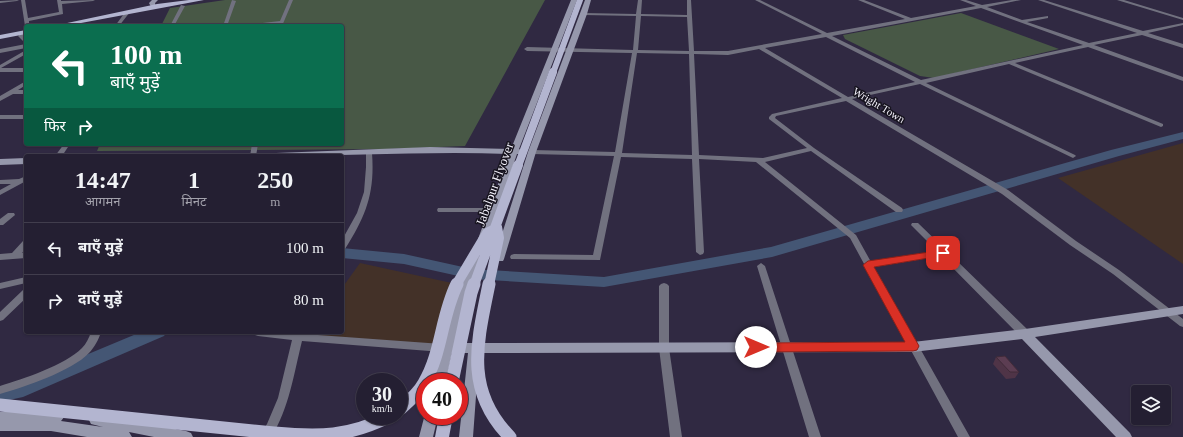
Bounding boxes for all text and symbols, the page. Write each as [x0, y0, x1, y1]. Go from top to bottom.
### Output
text: 100 m [110, 39, 182, 70]
icon: left [44, 40, 96, 92]
text: बाएँ मुड़ें [110, 72, 160, 92]
street label: Wright Town [851, 85, 907, 125]
icon: right [74, 116, 96, 138]
text: फिर [44, 118, 66, 134]
street label: Jabalpur Flyover [472, 140, 517, 228]
text: 14:47 [75, 167, 131, 193]
text: 1 [188, 167, 200, 193]
text: 250 [257, 167, 293, 193]
text: आगमन [85, 194, 121, 209]
text: मिनट [182, 194, 206, 209]
text: m [270, 194, 280, 209]
pin [926, 236, 960, 270]
icon: left [44, 238, 66, 260]
text: बाएँ मुड़ें [78, 239, 123, 255]
text: 100 m [286, 240, 324, 256]
icon: arrive [932, 242, 954, 264]
icon: right [44, 290, 66, 312]
text: दाएँ मुड़ें [78, 291, 122, 307]
text: 80 m [294, 292, 324, 308]
position arrow [735, 326, 777, 368]
speed limit sign: 40 [416, 373, 468, 425]
text: 30 [372, 383, 392, 405]
map controls [1131, 385, 1171, 425]
button: layers [1131, 385, 1171, 425]
text: km/h [372, 403, 392, 414]

